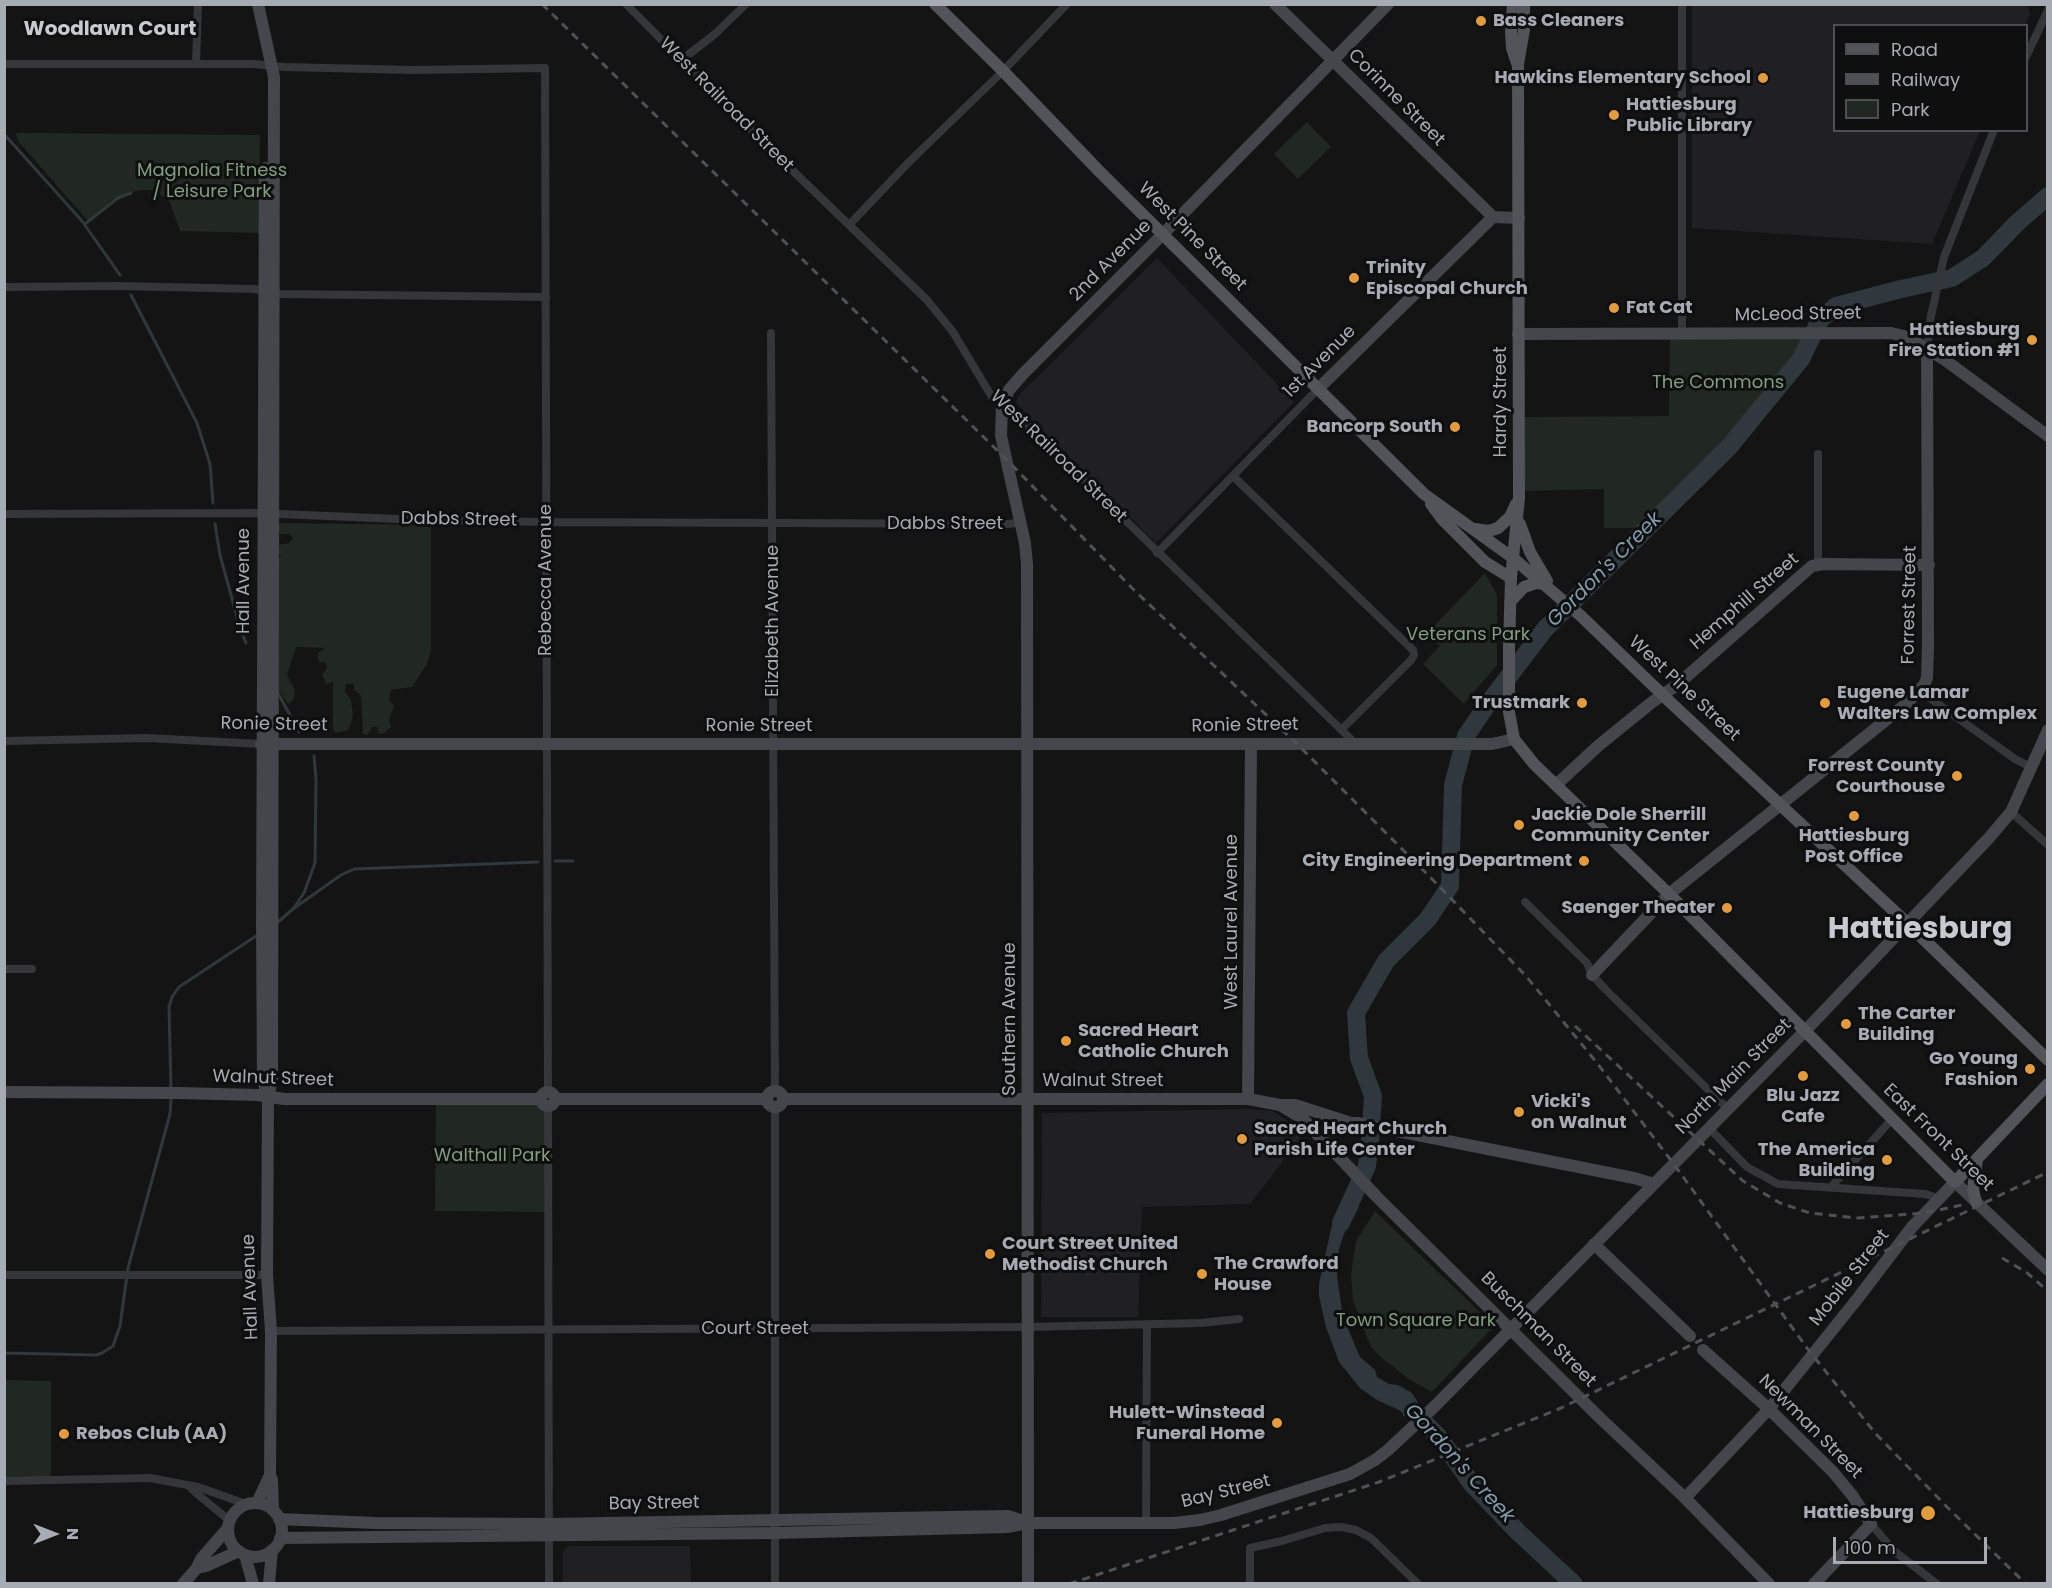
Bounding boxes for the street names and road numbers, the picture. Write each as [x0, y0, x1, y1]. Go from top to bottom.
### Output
street label: West Railroad Street [654, 33, 798, 177]
street label: Corinne Street [1343, 45, 1449, 151]
street label: West Pine Street [1133, 178, 1251, 296]
street label: 2nd Avenue [1066, 216, 1156, 306]
street label: McLeod Street [1735, 303, 1861, 327]
street label: 1st Avenue [1279, 321, 1361, 403]
street label: Hardy Street [1490, 346, 1512, 458]
street label: West Railroad Street [985, 386, 1131, 528]
street label: Rebecca Avenue [535, 504, 557, 656]
street label: Dabbs Street [401, 508, 517, 532]
street label: Dabbs Street [887, 513, 1003, 535]
street label: Hall Avenue [233, 528, 255, 634]
street label: Elizabeth Avenue [762, 545, 784, 697]
street label: Forrest Street [1898, 546, 1922, 664]
street label: Hemphill Street [1686, 549, 1804, 655]
street label: West Pine Street [1624, 632, 1744, 746]
street label: Ronie Street [220, 713, 328, 737]
street label: Ronie Street [1191, 714, 1299, 738]
street label: Ronie Street [705, 715, 813, 737]
street label: West Laurel Avenue [1221, 834, 1243, 1010]
street label: Southern Avenue [999, 942, 1021, 1096]
street label: North Main Street [1672, 1015, 1796, 1139]
street label: Walnut Street [212, 1066, 334, 1092]
street label: Walnut Street [1042, 1070, 1164, 1092]
street label: East Front Street [1878, 1080, 1998, 1196]
street label: Mobile Street [1806, 1225, 1894, 1331]
street label: Hall Avenue [238, 1234, 264, 1340]
street label: Buschman Street [1476, 1268, 1600, 1392]
street label: Court Street [701, 1318, 809, 1340]
street label: Newman Street [1753, 1370, 1867, 1484]
street label: Bay Street [1179, 1471, 1273, 1513]
street label: Bay Street [608, 1492, 700, 1516]

